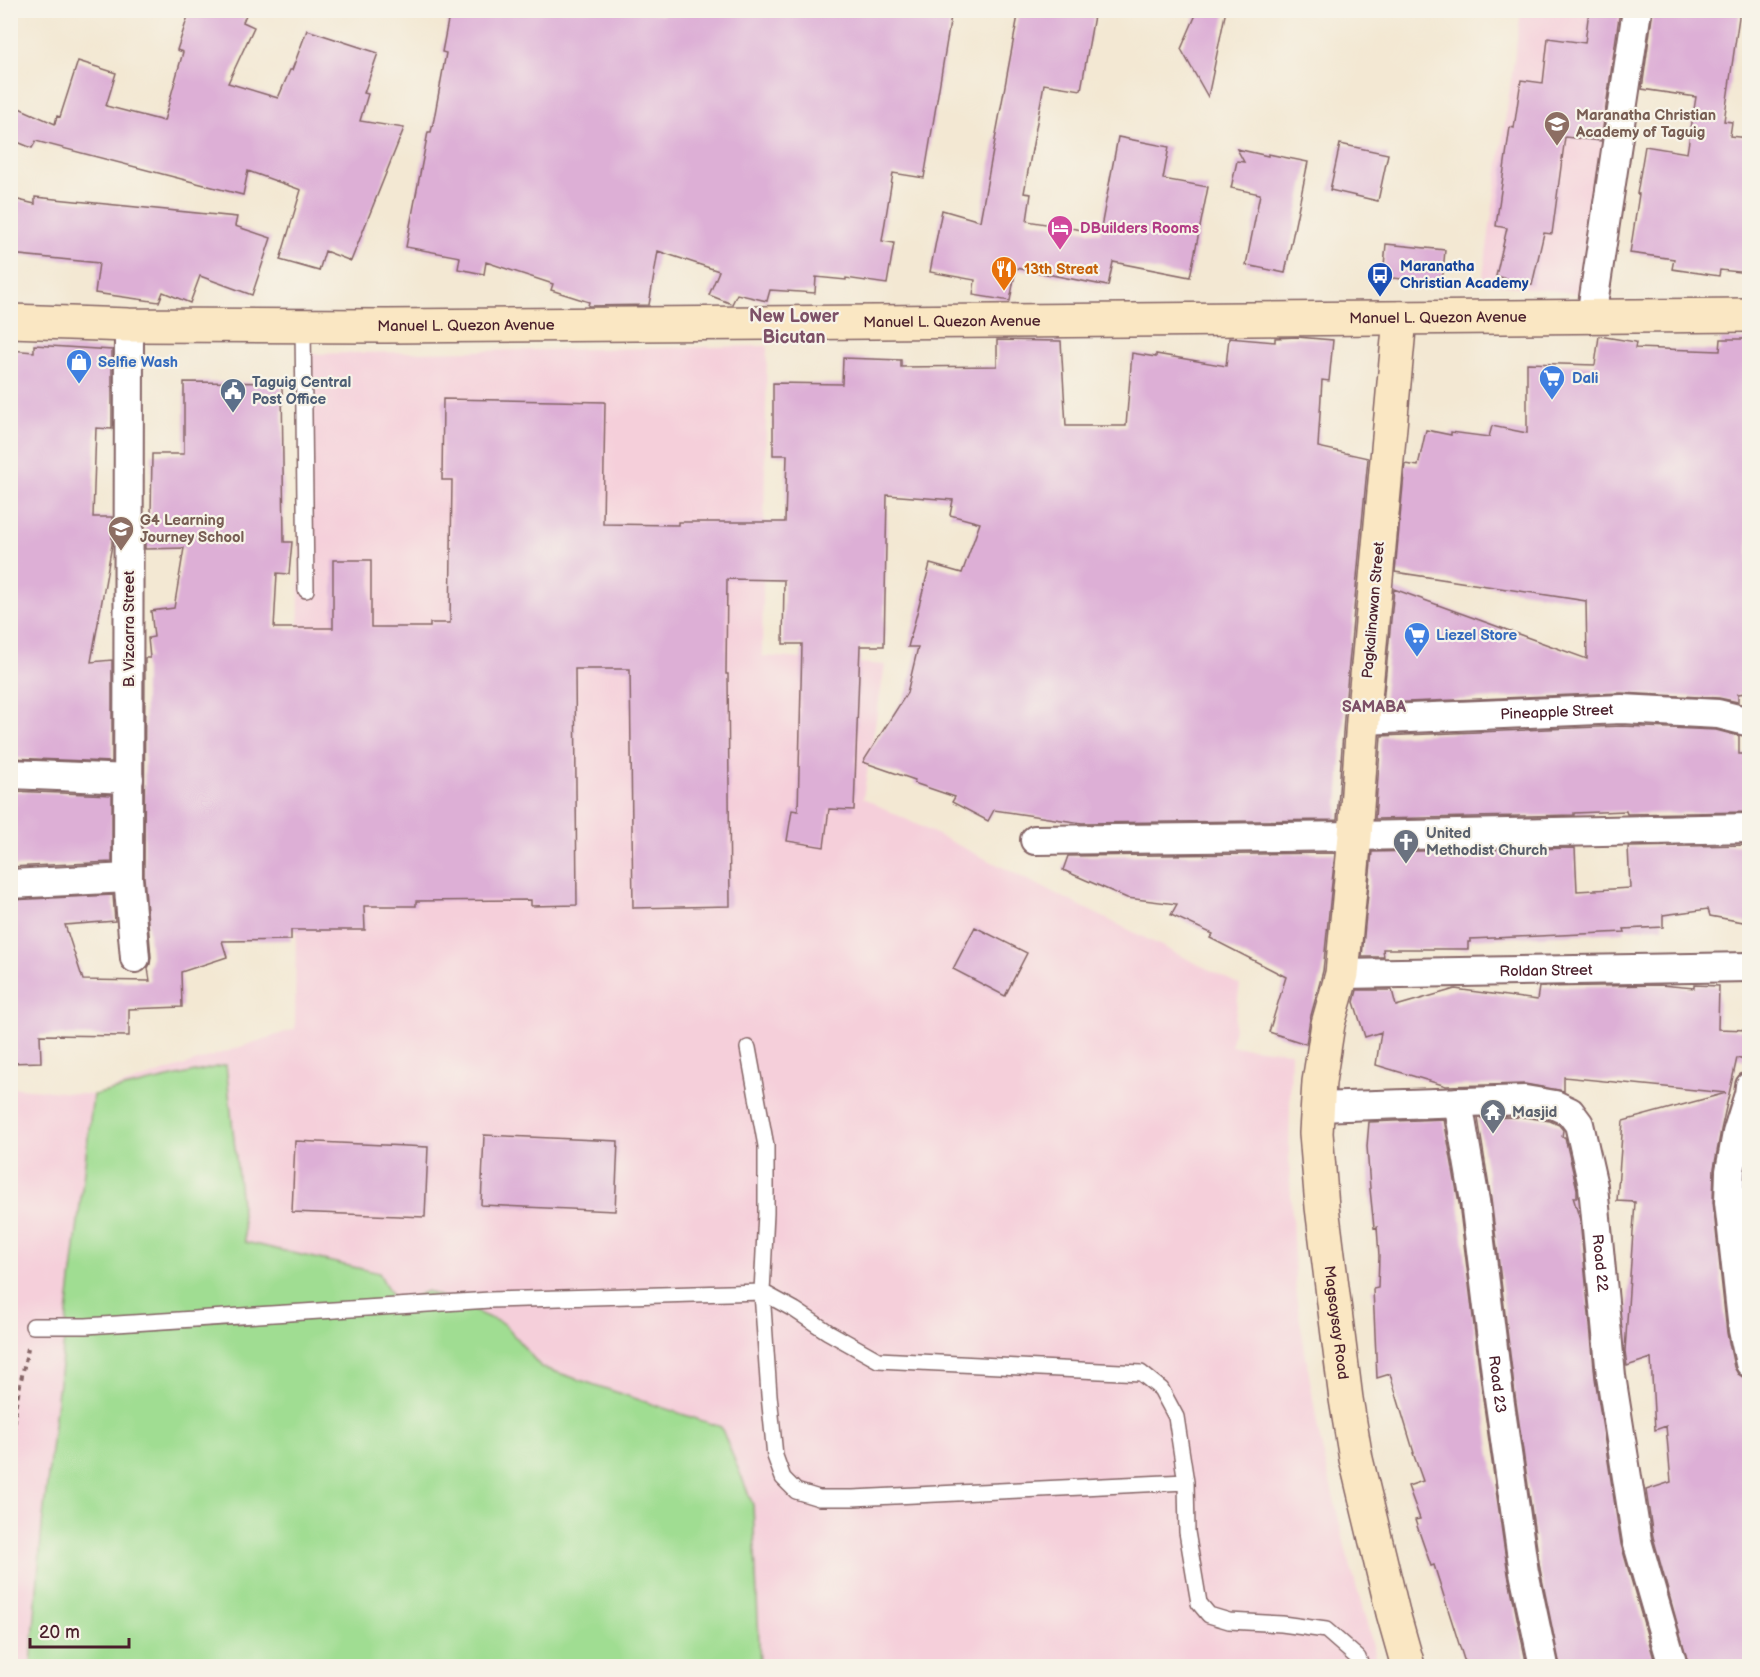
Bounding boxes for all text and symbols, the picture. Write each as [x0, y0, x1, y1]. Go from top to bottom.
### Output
place label: Maranatha Christian Academy of Taguig [1575, 106, 1716, 142]
school or university icon: Maranatha Christian Academy of Taguig [1542, 109, 1572, 147]
hotel icon: DBuilders Rooms [1045, 213, 1075, 251]
place label: DBuilders Rooms [1080, 219, 1199, 238]
restaurant icon: 13th Streat [989, 254, 1019, 292]
place label: Maranatha Christian Academy [1400, 257, 1529, 293]
place label: 13th Streat [1024, 260, 1098, 279]
bus stop icon: Maranatha Christian Academy [1365, 260, 1395, 298]
district label: New Lower Bicutan [749, 306, 840, 348]
street label: Manuel L. Quezon Avenue [1349, 308, 1527, 328]
street label: Manuel L. Quezon Avenue [863, 312, 1041, 332]
street label: Manuel L. Quezon Avenue [377, 316, 555, 336]
shop icon: Selfie Wash [64, 347, 94, 385]
place label: Selfie Wash [98, 353, 178, 372]
supermarket icon: Dali [1537, 363, 1567, 401]
place label: Dali [1572, 369, 1599, 388]
place label: Taguig Central Post Office [252, 373, 351, 409]
public building icon: Taguig Central Post Office [218, 376, 248, 414]
place label: G4 Learning Journey School [140, 511, 244, 547]
school or university icon: G4 Learning Journey School [106, 514, 136, 552]
street label: Pagkalinawan Street [1358, 540, 1389, 679]
street label: B. Vizcarra Street [120, 570, 139, 687]
supermarket icon: Liezel Store [1402, 620, 1432, 658]
place label: Liezel Store [1436, 626, 1517, 645]
district label: SAMABA [1342, 698, 1406, 717]
street label: Pineapple Street [1500, 700, 1614, 724]
place label: United Methodist Church [1426, 824, 1547, 860]
church icon: United Methodist Church [1391, 827, 1421, 865]
street label: Roldan Street [1499, 961, 1593, 981]
temple icon: Masjid [1478, 1097, 1508, 1135]
place label: Masjid [1512, 1103, 1557, 1122]
street label: Road 22 [1588, 1233, 1612, 1293]
street label: Magsaysay Road [1319, 1264, 1352, 1381]
street label: Road 23 [1484, 1354, 1510, 1414]
scale bar [30, 1611, 129, 1649]
text: 20 m [39, 1622, 80, 1643]

